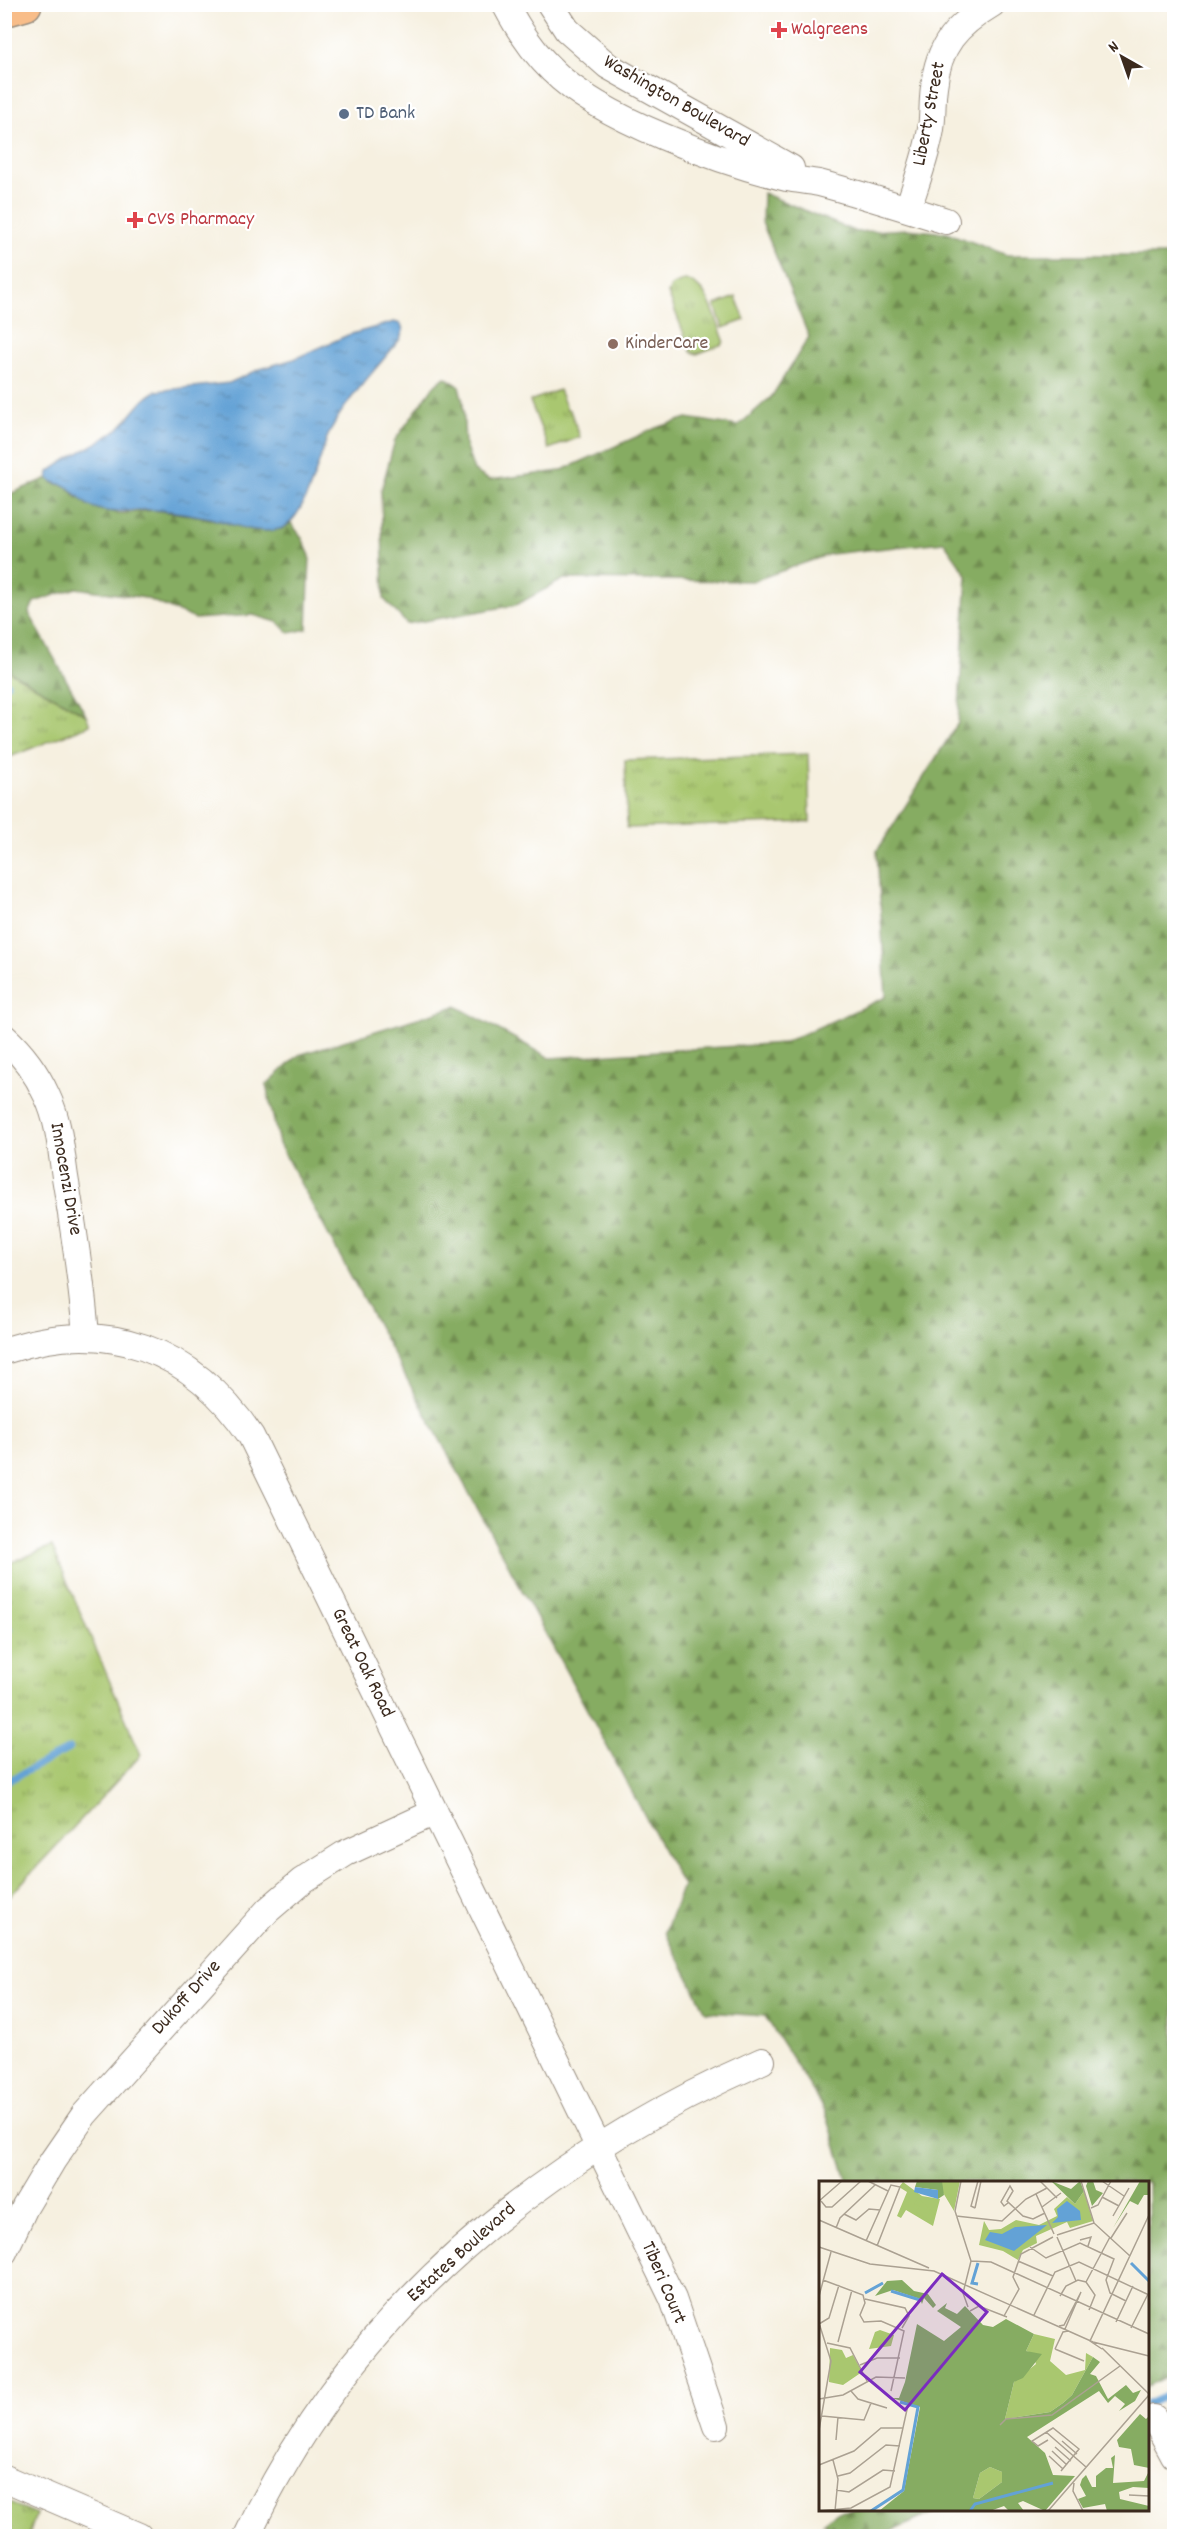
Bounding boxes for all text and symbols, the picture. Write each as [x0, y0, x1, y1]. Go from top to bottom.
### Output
place label: Walgreens [791, 16, 868, 44]
marker: Walgreens [772, 23, 786, 37]
north arrow [1092, 27, 1152, 87]
text: N [1104, 36, 1124, 59]
street label: Washington Boulevard [597, 49, 755, 155]
street label: Liberty Street [906, 60, 954, 168]
place label: TD Bank [356, 100, 415, 128]
marker: TD Bank [337, 107, 351, 121]
place label: CVS Pharmacy [147, 206, 255, 234]
marker: CVS Pharmacy [128, 213, 142, 227]
place label: KinderCare [625, 330, 708, 358]
marker: KinderCare [606, 337, 620, 351]
street label: Innocenzi Drive [41, 1120, 89, 1238]
street label: Great Oak Road [323, 1604, 401, 1722]
street label: Dukoff Drive [146, 1954, 229, 2042]
inset map [819, 2181, 1149, 2511]
street label: Estates Boulevard [401, 2196, 523, 2310]
street label: Tiberi Court [633, 2237, 693, 2329]

